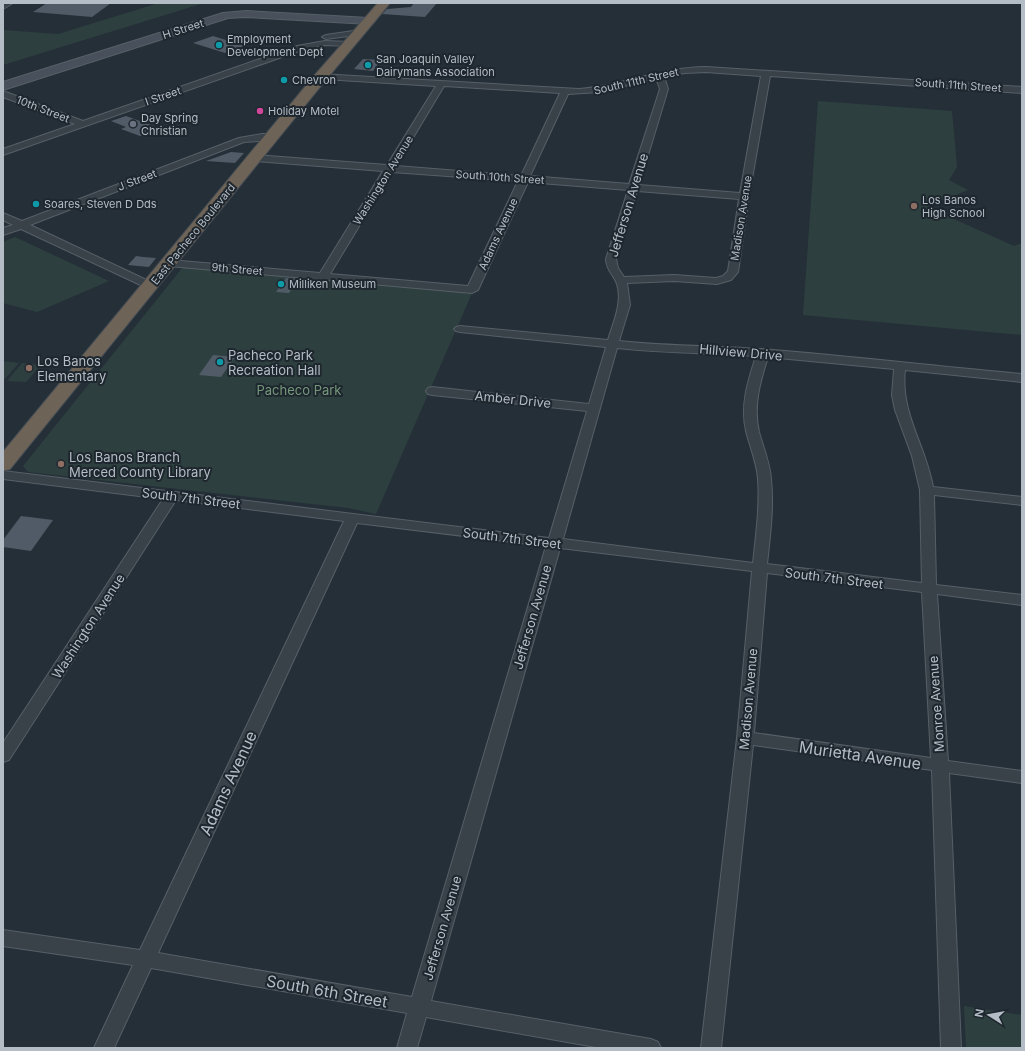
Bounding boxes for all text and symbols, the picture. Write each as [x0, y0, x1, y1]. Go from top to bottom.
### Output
street label: H Street [161, 16, 206, 42]
place label: Employment Development Dept [227, 32, 324, 59]
marker: Employment Development Dept [214, 40, 224, 50]
place label: San Joaquin Valley Dairymans Association [376, 52, 495, 79]
marker: San Joaquin Valley Dairymans Association [363, 60, 373, 70]
street label: South 11th Street [592, 64, 680, 98]
place label: Chevron [292, 73, 336, 87]
marker: Chevron [279, 75, 289, 85]
street label: South 11th Street [914, 75, 1002, 95]
street label: I Street [143, 83, 183, 109]
street label: 10th Street [14, 92, 72, 126]
place label: Holiday Motel [268, 104, 339, 118]
marker: Holiday Motel [255, 106, 265, 116]
place label: Day Spring Christian [141, 111, 198, 138]
marker: Day Spring Christian [128, 119, 138, 129]
street label: Washington Avenue [350, 133, 416, 227]
street label: Jefferson Avenue [605, 151, 651, 259]
street label: J Street [116, 166, 159, 194]
street label: South 10th Street [455, 167, 545, 187]
street label: Madison Avenue [727, 174, 755, 262]
street label: East Pacheco Boulevard [148, 181, 238, 287]
place label: Los Banos High School [922, 193, 985, 220]
street label: Adams Avenue [475, 196, 521, 272]
place label: Soares, Steven D Dds [44, 197, 157, 211]
marker: Soares, Steven D Dds [31, 199, 41, 209]
marker: Los Banos High School [909, 201, 919, 211]
street label: 9th Street [211, 260, 264, 278]
place label: Milliken Museum [289, 277, 376, 291]
marker: Milliken Museum [276, 279, 286, 289]
street label: Hillview Drive [699, 340, 783, 364]
place label: Pacheco Park Recreation Hall [228, 347, 321, 378]
place label: Los Banos Elementary [37, 353, 106, 384]
marker: Pacheco Park Recreation Hall [215, 357, 225, 367]
marker: Los Banos Elementary [24, 363, 34, 373]
park label: Pacheco Park [256, 382, 342, 398]
street label: Amber Drive [474, 387, 552, 411]
place label: Los Banos Branch Merced County Library [69, 449, 211, 480]
marker: Los Banos Branch Merced County Library [56, 459, 66, 469]
street label: South 7th Street [141, 484, 241, 512]
street label: South 7th Street [462, 524, 562, 552]
street label: Jefferson Avenue [509, 563, 555, 671]
street label: South 7th Street [784, 564, 884, 592]
street label: Washington Avenue [48, 571, 128, 681]
street label: Madison Avenue [736, 648, 760, 750]
street label: Monroe Avenue [925, 655, 947, 753]
street label: Adams Avenue [195, 728, 261, 838]
street label: Murietta Avenue [798, 737, 922, 773]
street label: Jefferson Avenue [419, 874, 465, 982]
street label: South 6th Street [265, 970, 389, 1012]
north arrow [969, 995, 1009, 1035]
text: N [972, 1008, 987, 1019]

